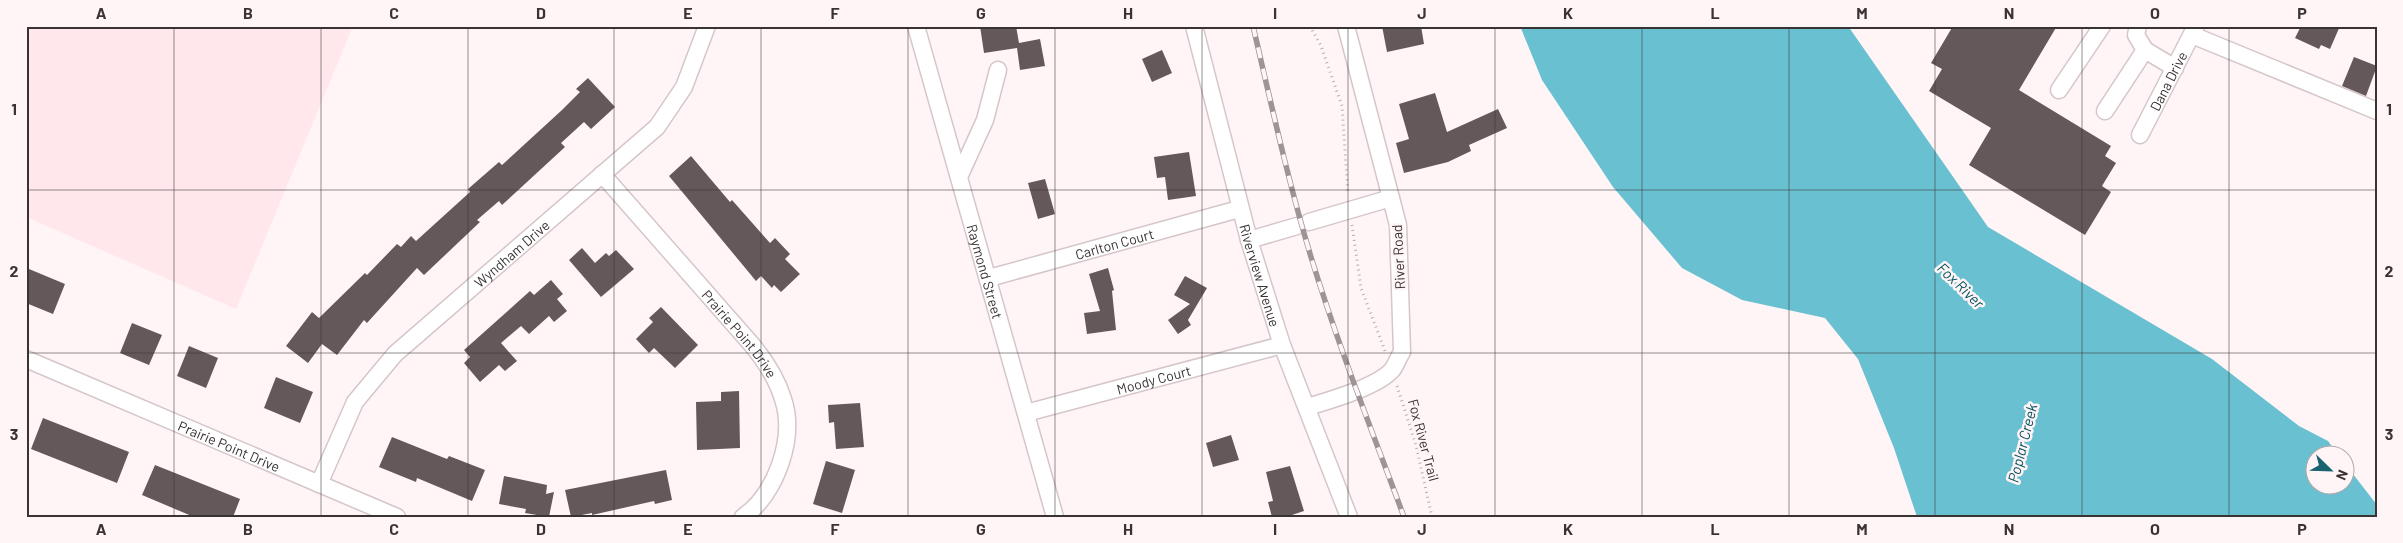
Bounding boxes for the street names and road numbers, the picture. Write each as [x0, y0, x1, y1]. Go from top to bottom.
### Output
street label: Dana Drive [2146, 48, 2190, 113]
street label: Wyndham Drive [470, 216, 552, 290]
street label: Raymond Street [964, 222, 1007, 321]
street label: Riverview Avenue [1237, 222, 1284, 329]
street label: Carlton Court [1073, 224, 1156, 262]
street label: River Road [1388, 224, 1408, 290]
street label: Prairie Point Drive [699, 286, 781, 380]
street label: Moody Court [1115, 361, 1193, 397]
street label: Fox River Trail [1405, 397, 1443, 483]
street label: Prairie Point Drive [176, 416, 283, 475]

